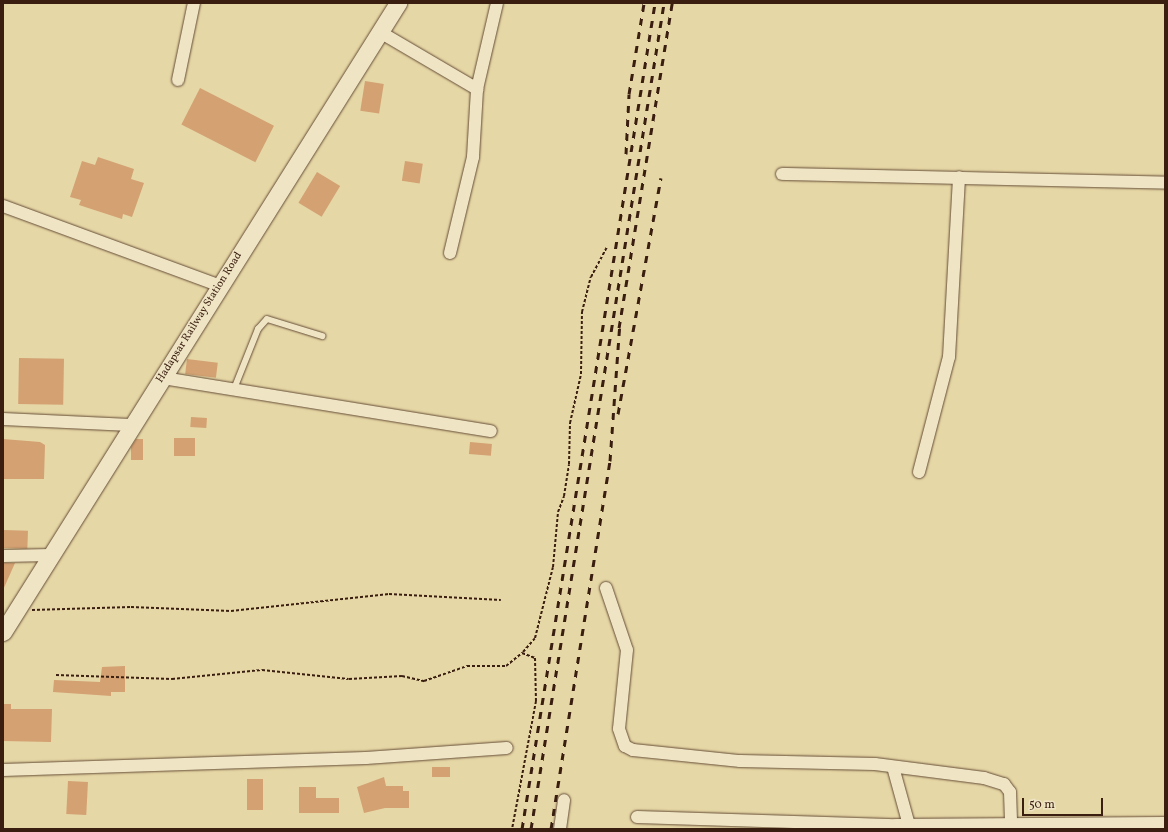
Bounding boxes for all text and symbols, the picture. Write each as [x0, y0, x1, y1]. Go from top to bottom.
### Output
street label: Hadapsar Railway Station Road [154, 250, 246, 386]
scale bar [1024, 790, 1105, 816]
text: 50 m [1029, 797, 1055, 813]

